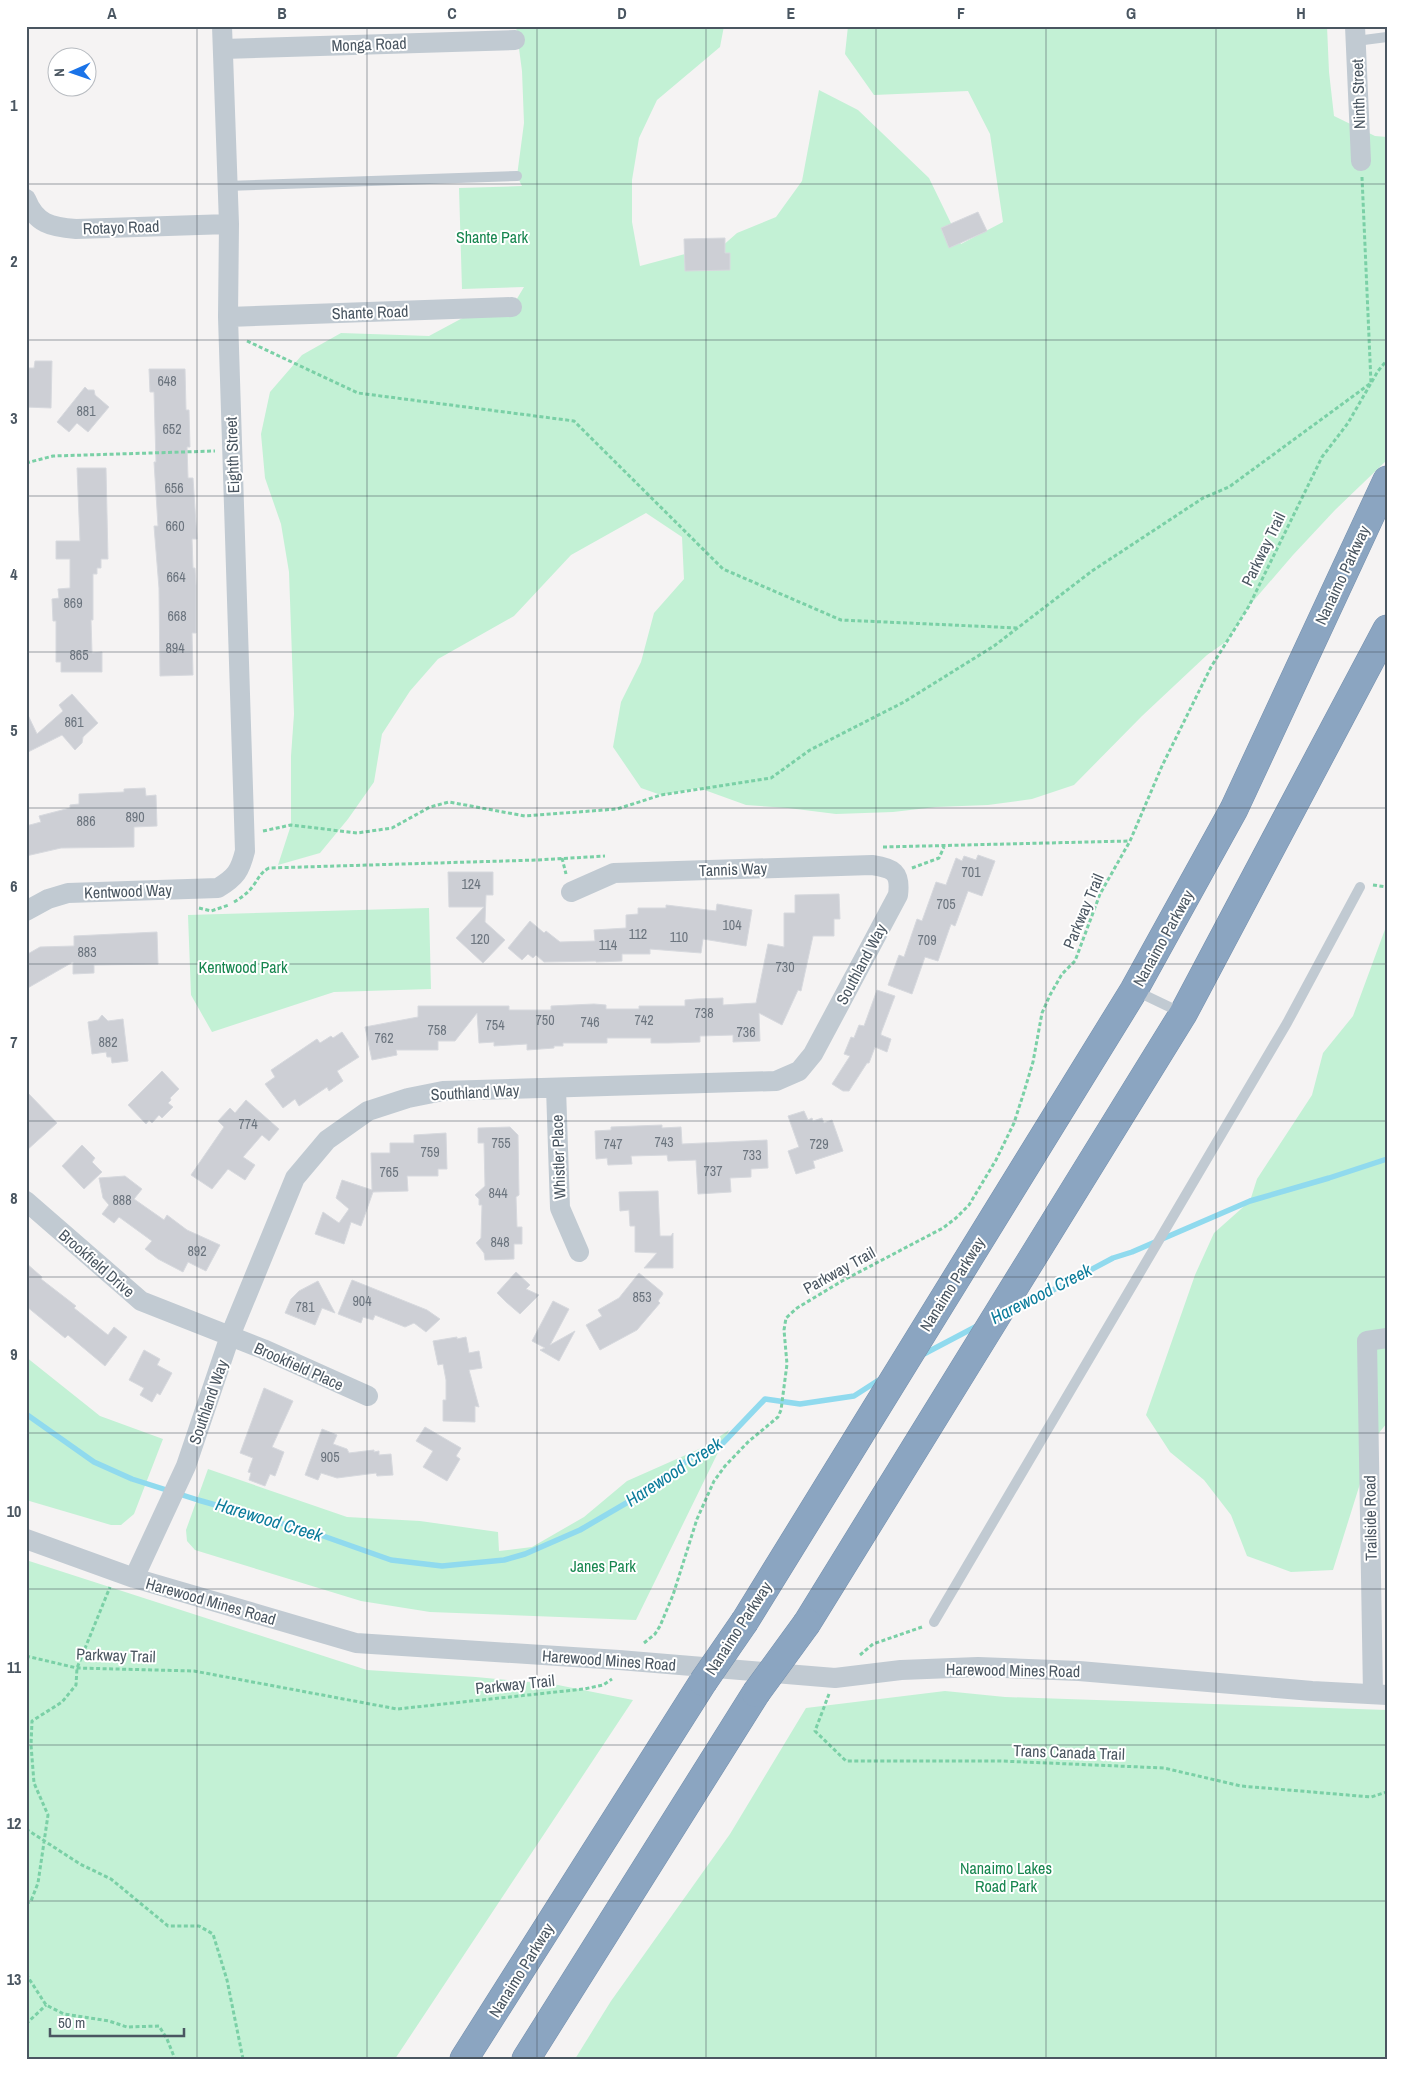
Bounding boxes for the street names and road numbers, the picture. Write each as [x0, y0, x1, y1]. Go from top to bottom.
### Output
street label: Monga Road [331, 32, 407, 56]
street label: Ninth Street [1346, 58, 1370, 129]
street label: Rotayo Road [82, 215, 160, 239]
street label: Shante Road [331, 300, 409, 324]
street label: Eighth Street [220, 416, 244, 494]
street label: Parkway Trail [1236, 508, 1290, 590]
street label: Nanaimo Parkway [1309, 521, 1375, 628]
street label: Tannis Way [698, 857, 768, 881]
street label: Parkway Trail [1057, 870, 1109, 952]
street label: Kentwood Way [84, 878, 173, 904]
street label: Nanaimo Parkway [1127, 885, 1199, 990]
street label: Southland Way [831, 919, 892, 1008]
street label: Southland Way [430, 1079, 520, 1105]
street label: Whistler Place [546, 1114, 570, 1200]
street label: Brookfield Drive [54, 1224, 140, 1302]
street label: Nanaimo Parkway [914, 1232, 990, 1335]
street label: Parkway Trail [799, 1241, 879, 1299]
street label: Brookfield Place [251, 1337, 347, 1395]
street label: Southland Way [183, 1356, 233, 1447]
street label: Trailside Road [1358, 1475, 1382, 1561]
street label: Harewood Mines Road [143, 1572, 279, 1630]
street label: Nanaimo Parkway [700, 1577, 777, 1679]
street label: Parkway Trail [76, 1643, 156, 1667]
street label: Harewood Mines Road [541, 1644, 677, 1676]
street label: Harewood Mines Road [946, 1658, 1080, 1682]
street label: Parkway Trail [474, 1669, 556, 1699]
street label: Trans Canada Trail [1013, 1739, 1125, 1765]
street label: Nanaimo Parkway [483, 1918, 559, 2021]

